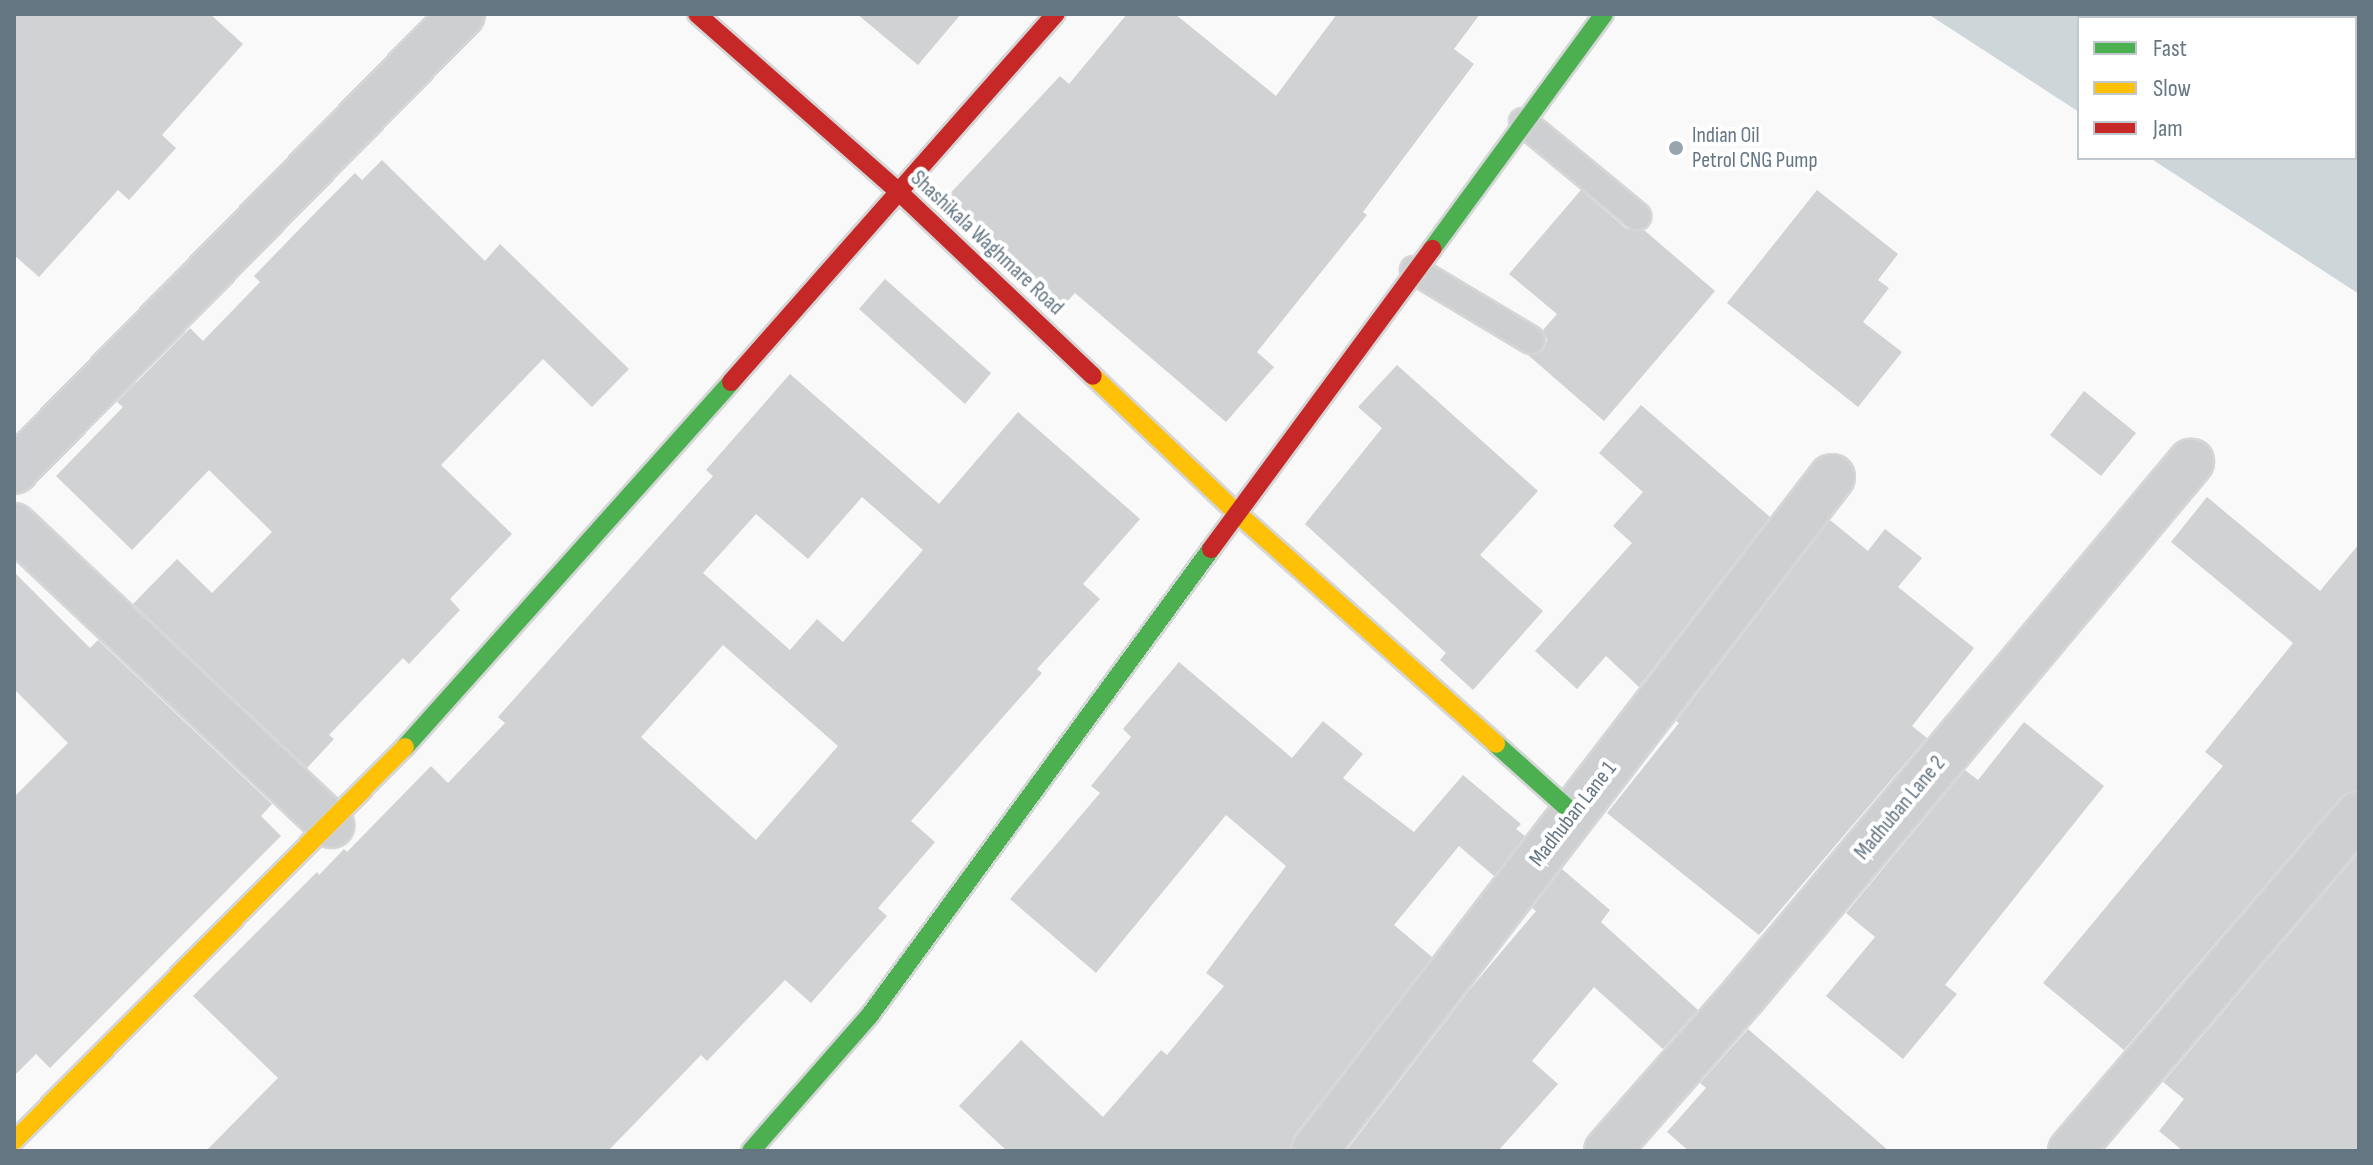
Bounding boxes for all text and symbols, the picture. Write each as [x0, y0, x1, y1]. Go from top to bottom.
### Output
legend [2077, 16, 2357, 160]
text: Fast [2153, 34, 2187, 63]
text: Slow [2153, 74, 2191, 103]
text: Jam [2153, 114, 2183, 143]
place label: Indian Oil Petrol CNG Pump [1692, 122, 1818, 174]
marker: Indian Oil Petrol CNG Pump [1667, 139, 1685, 157]
street label: Shashikala Waghmare Road [905, 165, 1069, 321]
street label: Madhuban Lane 2 [1849, 751, 1951, 865]
street label: Madhuban Lane 1 [1524, 756, 1622, 872]

